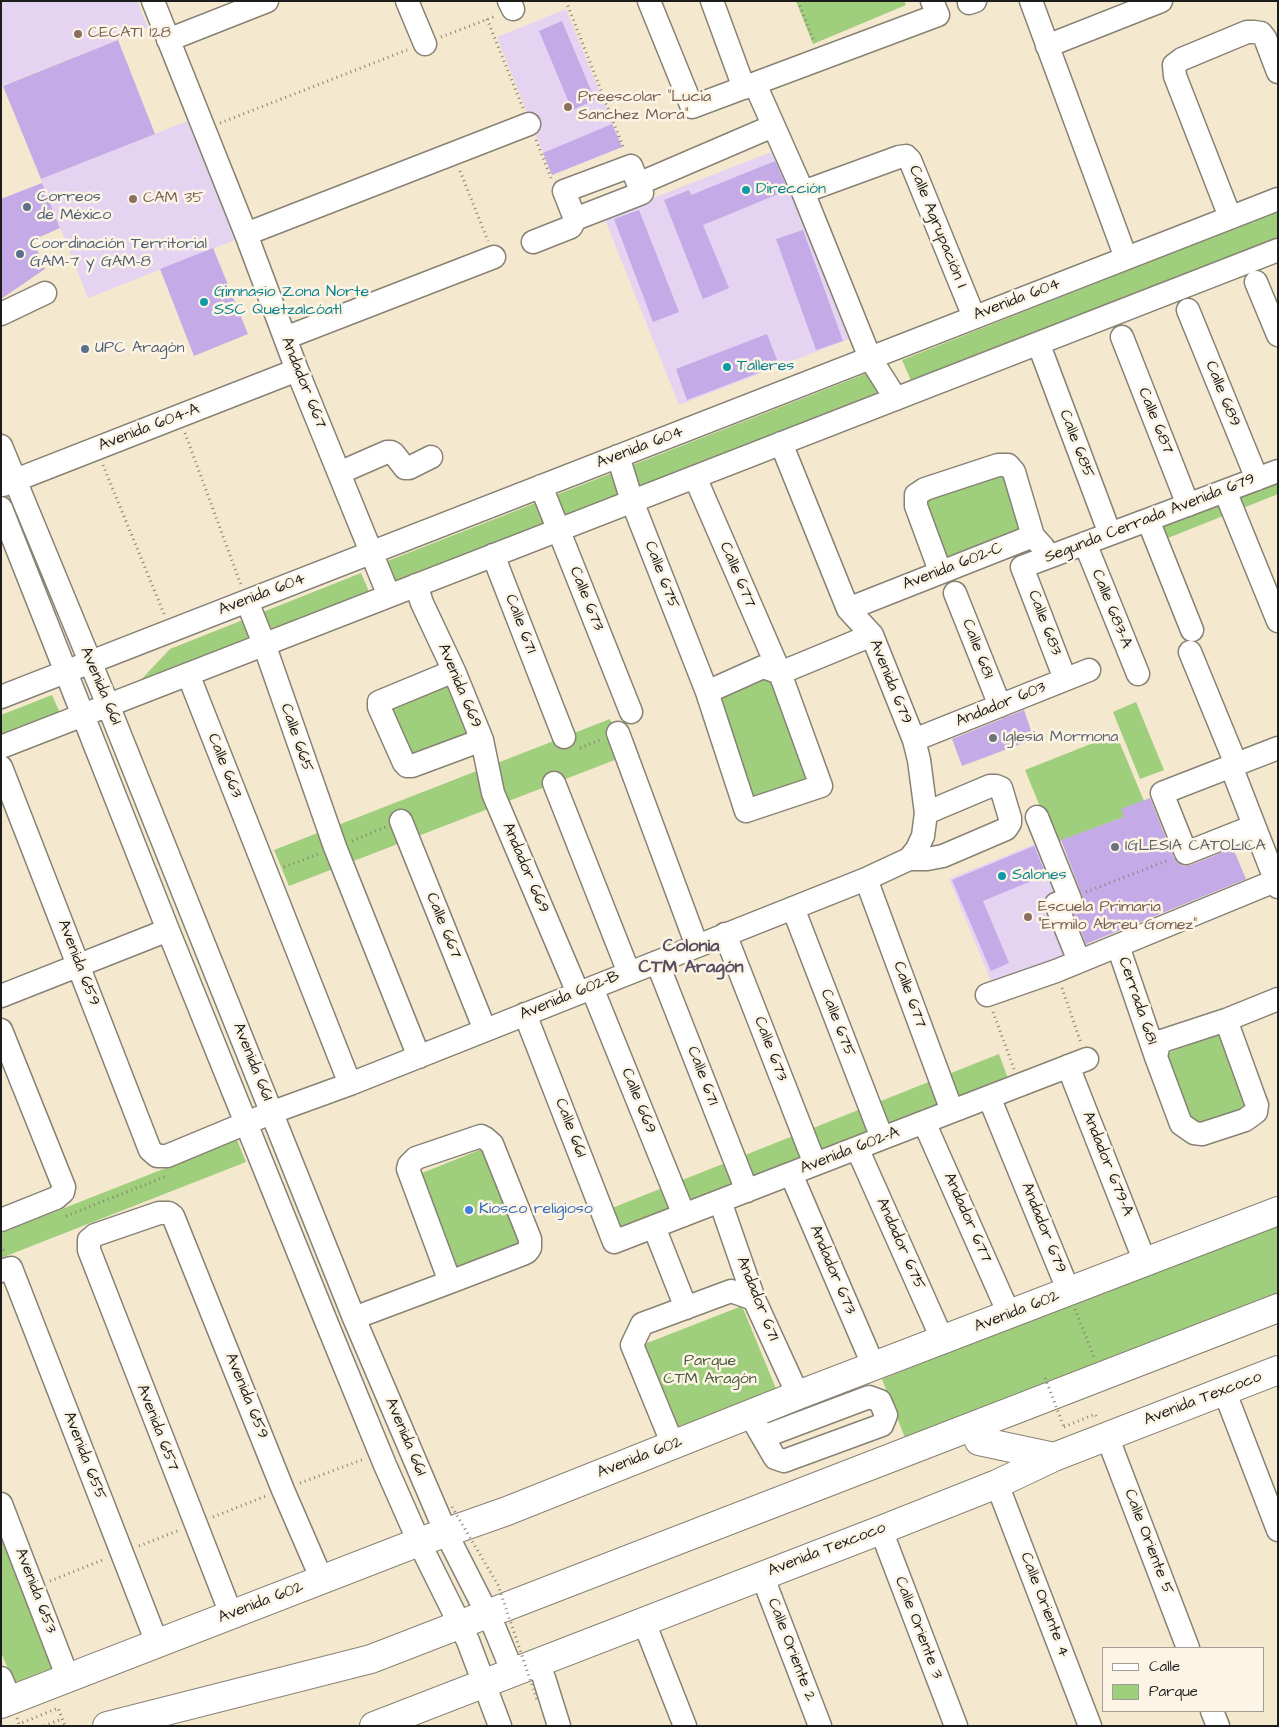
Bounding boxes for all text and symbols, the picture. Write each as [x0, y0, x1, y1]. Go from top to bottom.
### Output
place label: CECATI 128 [88, 24, 171, 44]
marker: CECATI 128 [72, 28, 84, 40]
place label: Preescolar "Lucia Sanchez Mora" [578, 88, 711, 126]
marker: Preescolar "Lucia Sanchez Mora" [562, 101, 574, 113]
street label: Calle Agrupación I [904, 163, 970, 291]
place label: Dirección [756, 180, 826, 200]
marker: Dirección [740, 184, 752, 196]
place label: Correos de México [37, 188, 111, 226]
place label: CAM 35 [143, 189, 204, 209]
marker: CAM 35 [127, 193, 139, 205]
marker: Correos de México [21, 201, 33, 213]
place label: Coordinación Territorial GAM-7 y GAM-8 [30, 235, 207, 273]
marker: Coordinación Territorial GAM-7 y GAM-8 [14, 248, 26, 260]
street label: Avenida 604 [971, 275, 1063, 325]
place label: Gimnasio Zona Norte SSC Quetzalcóatl [214, 283, 369, 321]
marker: Gimnasio Zona Norte SSC Quetzalcóatl [198, 296, 210, 308]
street label: Andador 667 [276, 334, 330, 432]
place label: UPC Aragón [95, 339, 184, 359]
marker: UPC Aragón [79, 343, 91, 355]
place label: Talleres [737, 357, 794, 377]
street label: Calle 689 [1200, 358, 1244, 430]
marker: Talleres [721, 361, 733, 373]
street label: Calle 687 [1133, 385, 1177, 457]
street label: Avenida 604-A [96, 400, 202, 456]
street label: Calle 685 [1054, 407, 1098, 481]
street label: Avenida 604 [594, 423, 686, 473]
street label: Segunda Cerrada Avenida 679 [1042, 470, 1258, 568]
street label: Calle 675 [639, 539, 683, 611]
street label: Calle 677 [715, 539, 759, 611]
street label: Avenida 602-C [900, 539, 1006, 595]
street label: Calle 673 [564, 564, 608, 634]
street label: Calle 683-A [1086, 567, 1136, 651]
street label: Avenida 604 [216, 570, 308, 620]
street label: Calle 683 [1023, 588, 1065, 658]
street label: Calle 671 [500, 592, 540, 656]
street label: Calle 681 [957, 617, 997, 681]
street label: Avenida 679 [864, 637, 916, 727]
street label: Avenida 669 [433, 641, 485, 731]
street label: Avenida 661 [75, 644, 125, 728]
street label: Andador 603 [953, 678, 1049, 732]
street label: Calle 665 [275, 701, 317, 775]
place label: Iglesia Mormona [1003, 728, 1118, 748]
street label: Calle 663 [202, 731, 246, 801]
marker: Iglesia Mormona [987, 732, 999, 744]
street label: Andador 669 [497, 820, 553, 916]
place label: IGLESIA CATOLICA [1125, 837, 1266, 857]
marker: IGLESIA CATOLICA [1109, 841, 1121, 853]
place label: Salones [1012, 866, 1067, 886]
marker: Salones [996, 870, 1008, 882]
street label: Calle 667 [421, 890, 465, 962]
place label: Escuela Primaria "Ermilo Abreu Gomez" [1038, 898, 1197, 936]
marker: Escuela Primaria "Ermilo Abreu Gomez" [1022, 911, 1034, 923]
street label: Avenida 659 [53, 917, 103, 1009]
district label: Colonia CTM Aragón [638, 936, 744, 979]
street label: Cerrada 681 [1113, 955, 1161, 1047]
street label: Calle 677 [888, 959, 930, 1031]
street label: Avenida 602-B [517, 967, 623, 1025]
street label: Calle 675 [815, 987, 859, 1059]
street label: Calle 673 [749, 1014, 791, 1084]
street label: Avenida 661 [228, 1020, 276, 1104]
street label: Calle 671 [682, 1044, 722, 1108]
street label: Calle 669 [616, 1066, 660, 1136]
street label: Calle 661 [550, 1096, 590, 1160]
street label: Andador 679-A [1077, 1109, 1137, 1219]
street label: Avenida 602-A [798, 1123, 902, 1179]
street label: Andador 677 [939, 1170, 995, 1266]
street label: Andador 679 [1016, 1180, 1070, 1276]
street label: Andador 675 [871, 1195, 929, 1293]
place label: Kiosco religioso [479, 1200, 593, 1220]
marker: Kiosco religioso [463, 1204, 475, 1216]
street label: Andador 673 [805, 1223, 859, 1317]
street label: Andador 671 [731, 1254, 783, 1344]
street label: Avenida 602 [972, 1287, 1062, 1337]
street label: Avenida 659 [220, 1350, 272, 1442]
park label: Parque CTM Aragón [663, 1352, 757, 1390]
street label: Avenida Texcoco [1141, 1368, 1265, 1430]
street label: Avenida 657 [132, 1382, 182, 1474]
street label: Avenida 661 [380, 1395, 430, 1479]
street label: Avenida 655 [58, 1409, 110, 1503]
street label: Avenida 602 [595, 1433, 685, 1483]
street label: Calle Oriente 5 [1119, 1487, 1177, 1597]
street label: Avenida Texcoco [765, 1519, 889, 1581]
street label: Avenida 653 [10, 1546, 60, 1636]
street label: Calle Oriente 4 [1015, 1550, 1073, 1660]
street label: Calle Oriente 3 [890, 1574, 946, 1682]
street label: Avenida 602 [216, 1578, 306, 1628]
street label: Calle Oriente 2 [763, 1596, 819, 1704]
legend [1102, 1647, 1264, 1712]
text: Calle [1149, 1656, 1180, 1677]
text: Parque [1149, 1681, 1198, 1702]

